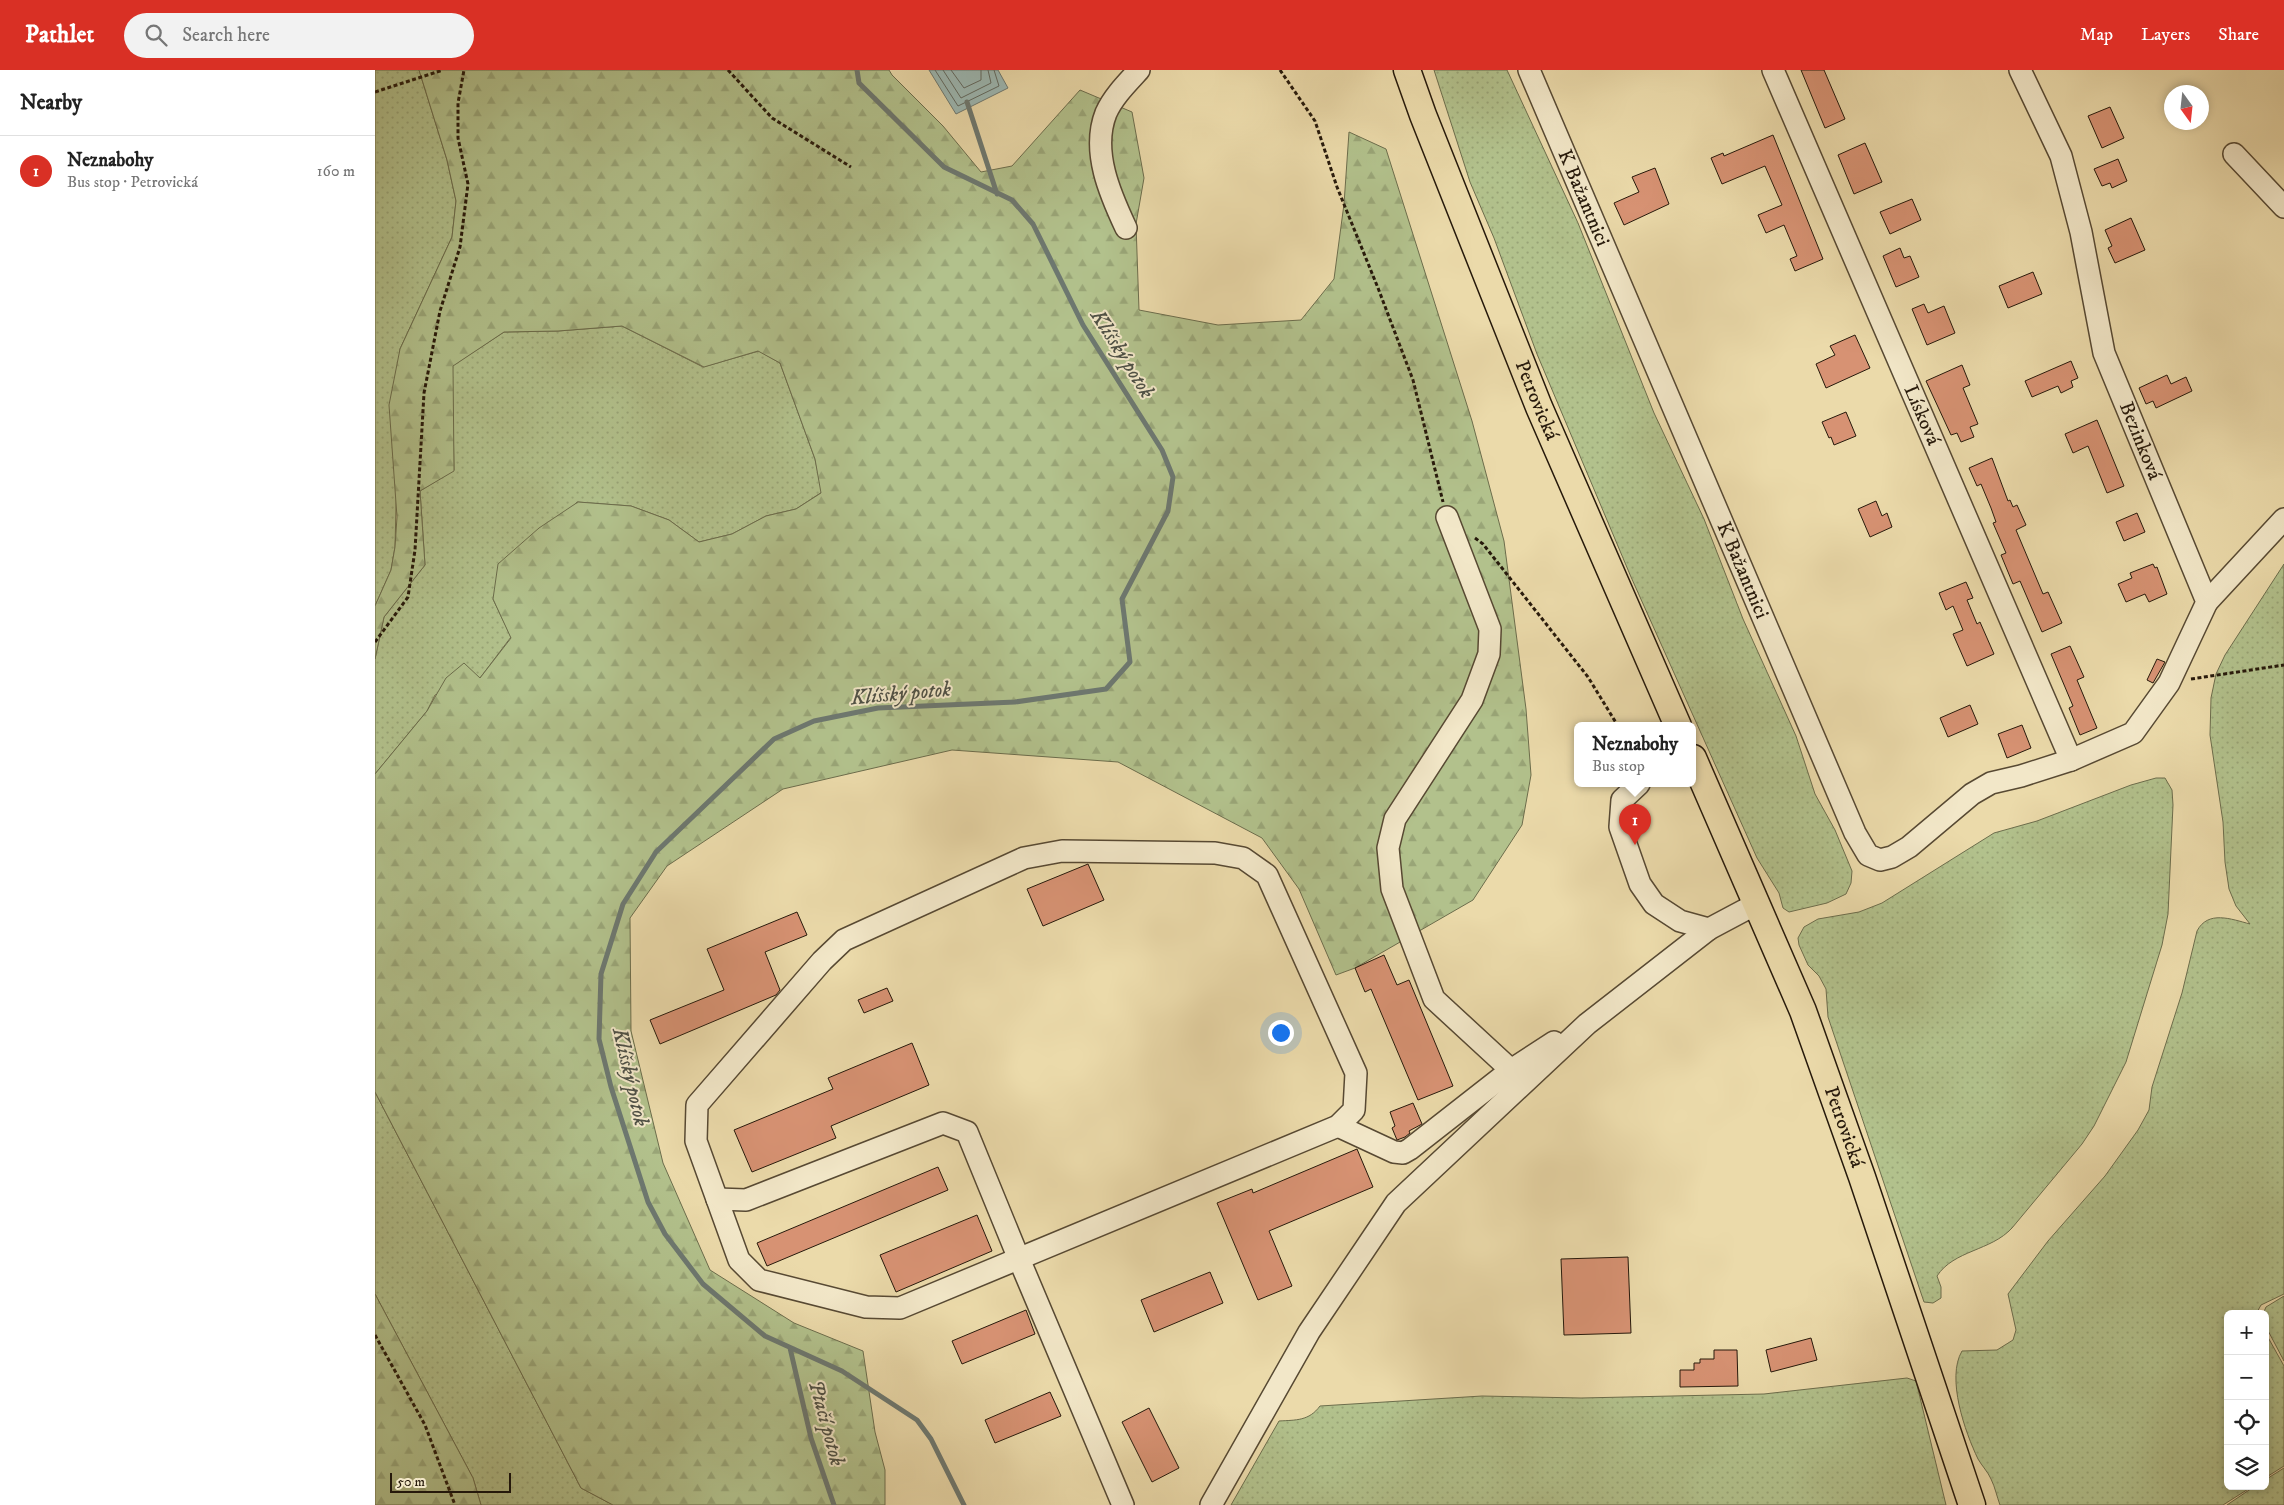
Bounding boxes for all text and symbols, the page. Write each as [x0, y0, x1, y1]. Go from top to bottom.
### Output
search box [124, 13, 474, 58]
text: Pathlet [25, 20, 94, 50]
icon: search [142, 21, 170, 49]
text: Search here [182, 24, 270, 47]
text: Map [2080, 24, 2113, 46]
text: Layers [2141, 24, 2190, 46]
text: Share [2218, 24, 2259, 46]
north arrow [2164, 85, 2209, 130]
text: Nearby [20, 90, 82, 116]
street label: K Bažantnici [1552, 146, 1615, 250]
text: Neznabohy [67, 149, 153, 172]
text: 1 [33, 161, 39, 181]
text: 160 m [317, 161, 355, 181]
text: Bus stop · Petrovická [67, 172, 198, 192]
water label: Klíšský potok [1084, 304, 1160, 404]
street label: Petrovická [1509, 357, 1565, 445]
street label: Lísková [1898, 381, 1946, 450]
street label: Bezinková [2113, 398, 2167, 484]
street label: K Bažantnici [1711, 518, 1774, 622]
water label: Klíšský potok [849, 677, 952, 711]
popup [1574, 722, 1696, 787]
text: Neznabohy [1592, 733, 1678, 756]
text: Bus stop [1592, 756, 1645, 776]
pin: 1 [1619, 804, 1651, 845]
your location [1268, 1020, 1294, 1046]
water label: Klíšský potok [606, 1024, 654, 1129]
street label: Petrovická [1818, 1083, 1870, 1171]
map controls [2224, 1310, 2269, 1490]
button: + [2224, 1310, 2269, 1355]
button: − [2224, 1355, 2269, 1400]
water label: Ptačí potok [802, 1377, 850, 1469]
button: locate [2224, 1400, 2269, 1445]
button: layers [2224, 1445, 2269, 1490]
scale bar [390, 1470, 511, 1493]
text: 50 m [397, 1473, 425, 1491]

